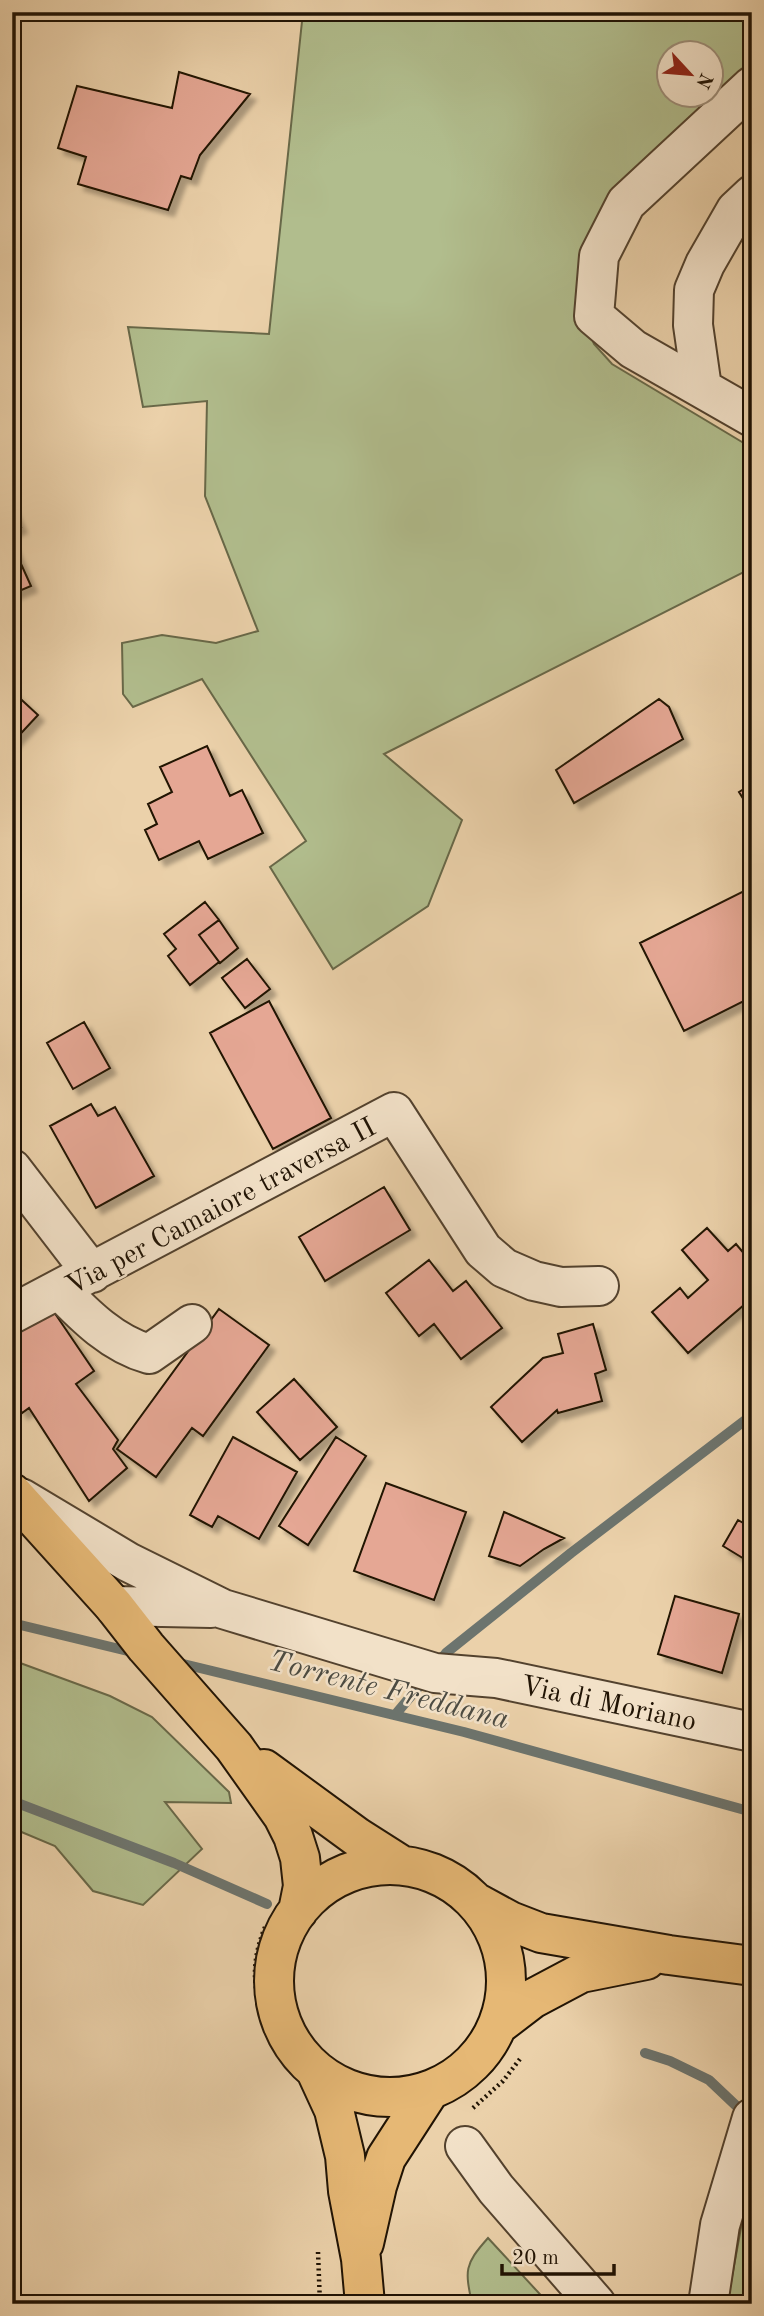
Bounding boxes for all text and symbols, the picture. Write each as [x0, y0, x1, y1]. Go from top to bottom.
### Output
north arrow [656, 38, 726, 108]
text: N [691, 70, 715, 91]
street label: Via per Camaiore traversa II [62, 1114, 381, 1301]
water label: Torrente Freddana [265, 1647, 512, 1735]
street label: Via di Moriano [518, 1673, 699, 1737]
scale bar [502, 2232, 614, 2276]
text: 20 m [512, 2248, 559, 2269]

